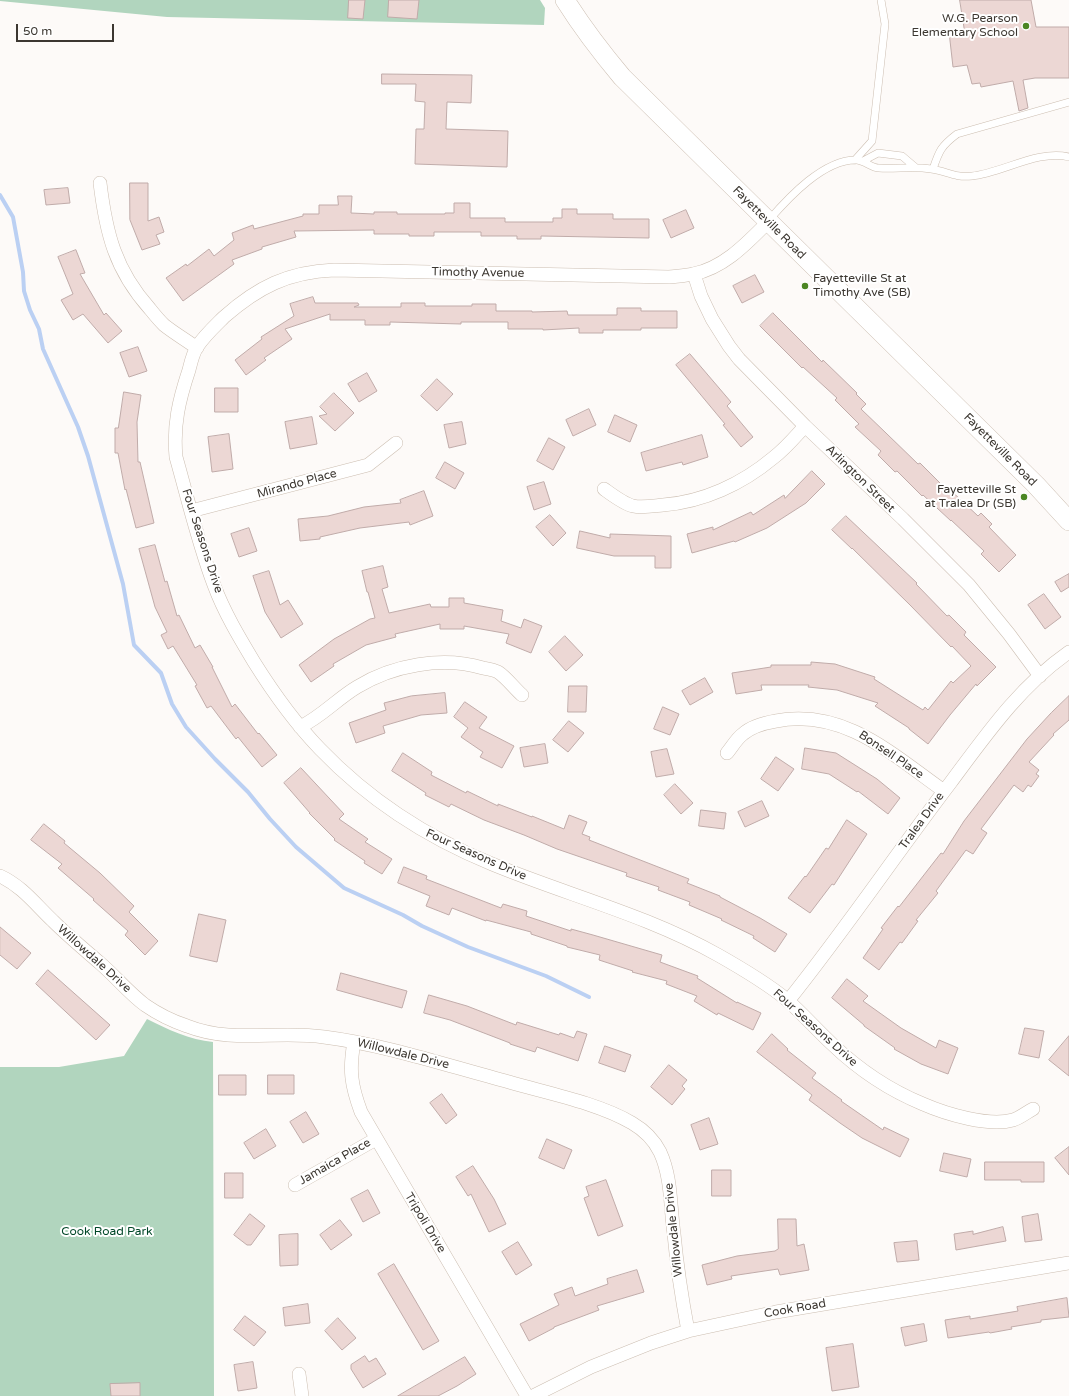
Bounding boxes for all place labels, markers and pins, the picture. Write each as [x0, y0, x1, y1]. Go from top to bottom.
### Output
place label: W.G. Pearson Elementary School [911, 12, 1018, 40]
marker: W.G. Pearson Elementary School [1021, 21, 1031, 31]
place label: Fayetteville St at Timothy Ave (SB) [813, 272, 910, 300]
marker: Fayetteville St at Timothy Ave (SB) [800, 281, 810, 291]
place label: Fayetteville St at Tralea Dr (SB) [925, 483, 1016, 511]
marker: Fayetteville St at Tralea Dr (SB) [1019, 492, 1029, 502]

